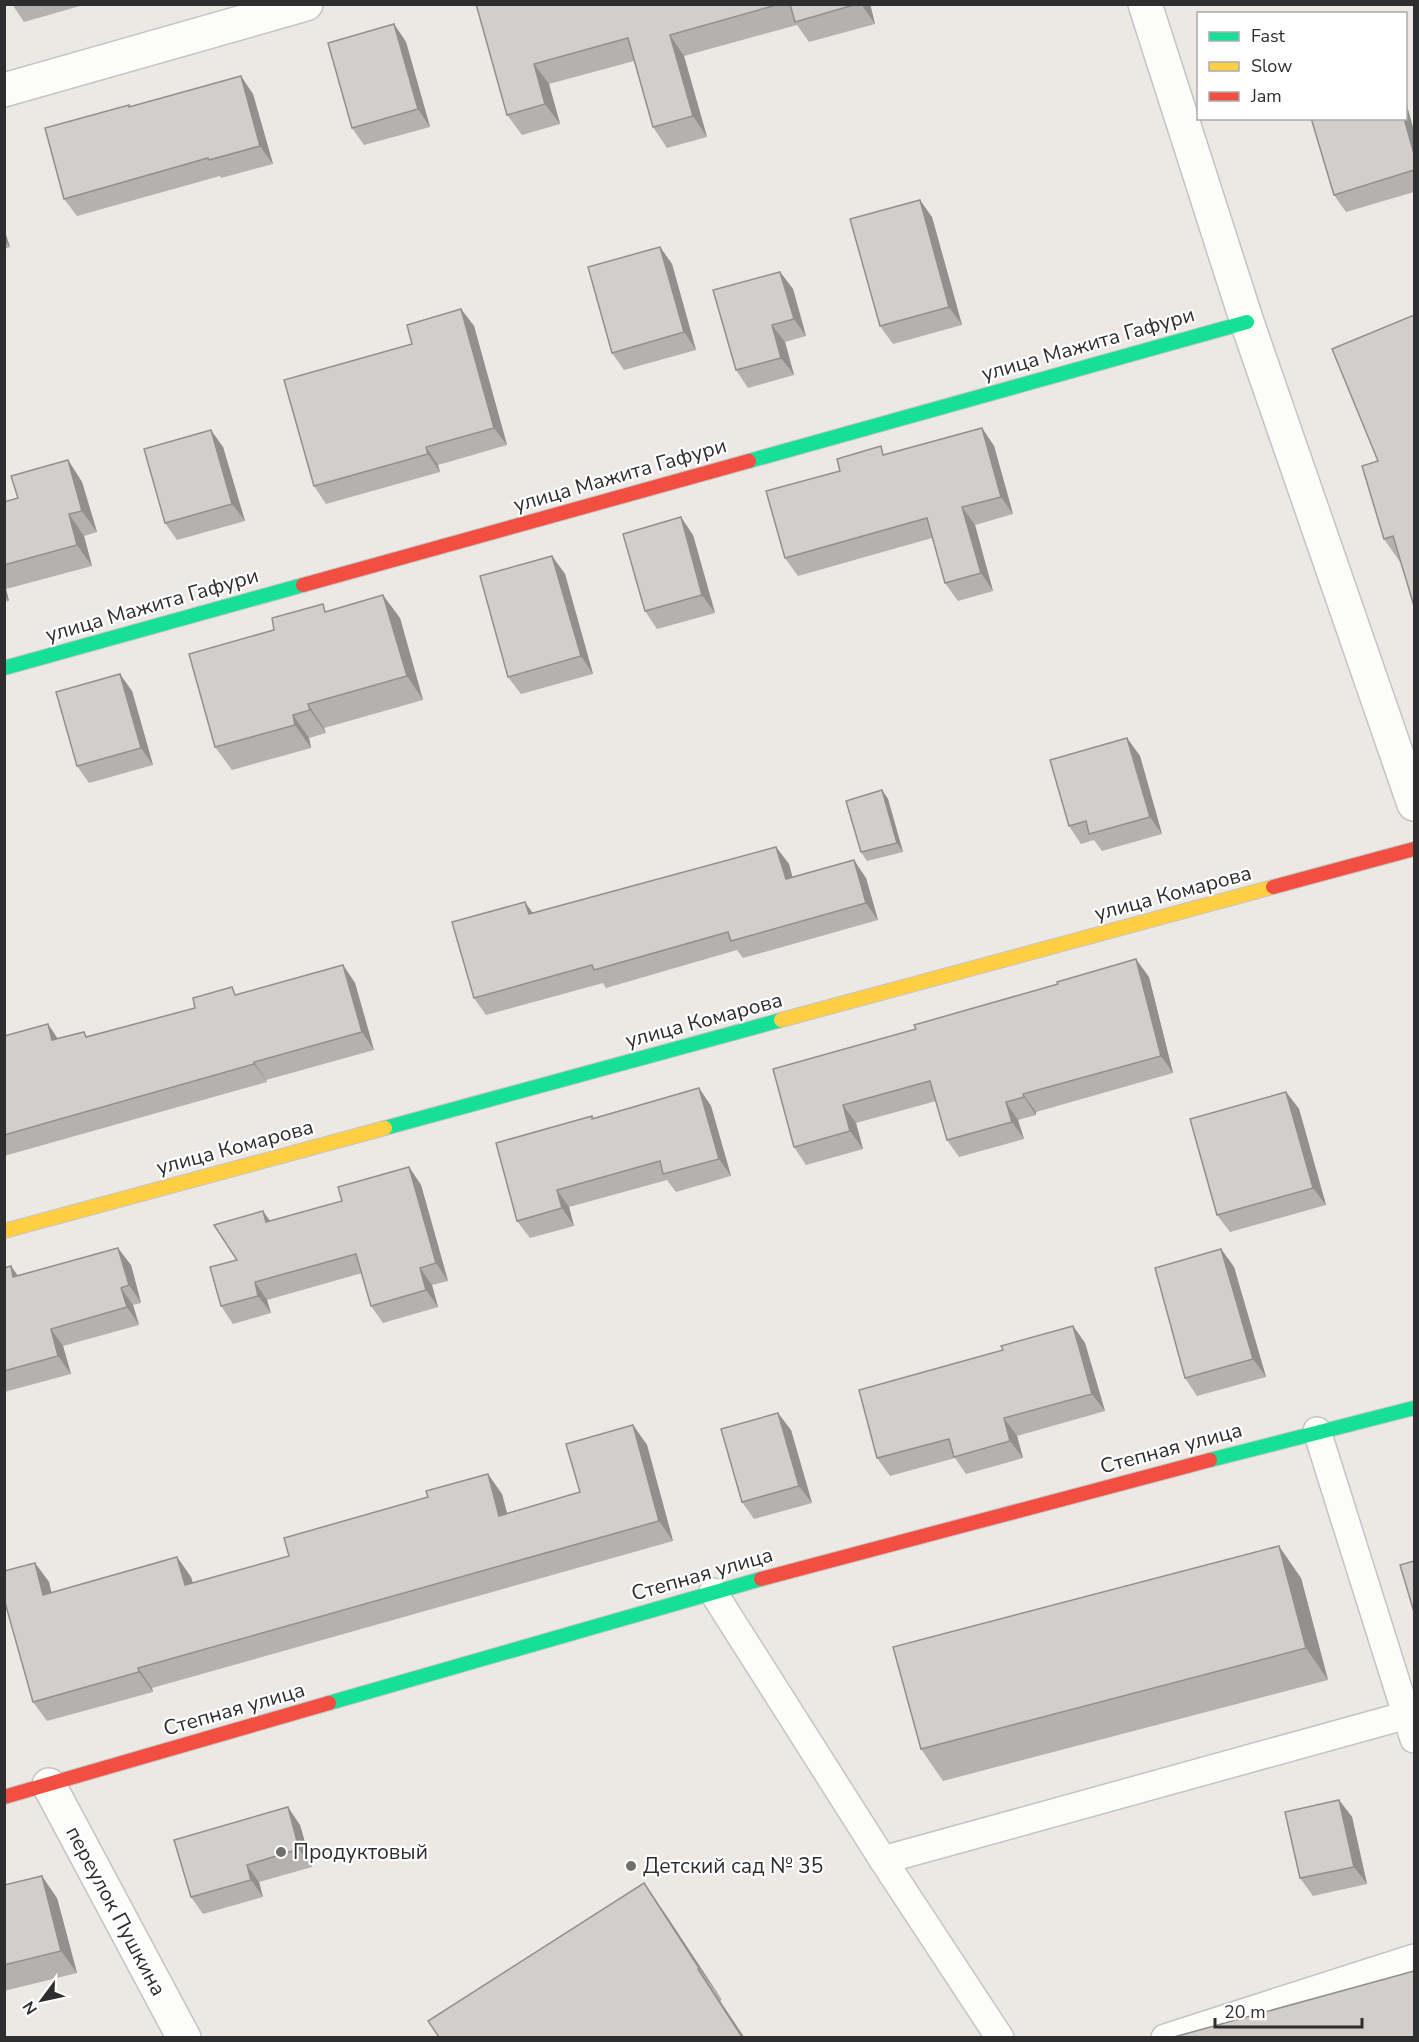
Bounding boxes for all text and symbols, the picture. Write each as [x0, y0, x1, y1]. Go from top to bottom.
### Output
legend [1197, 12, 1407, 120]
text: Fast [1251, 24, 1286, 48]
text: Slow [1251, 54, 1292, 78]
text: Jam [1250, 84, 1282, 108]
street label: улица Мажита Гафури [978, 300, 1198, 388]
street label: улица Мажита Гафури [510, 431, 730, 519]
street label: улица Мажита Гафури [42, 561, 262, 649]
street label: улица Комарова [1091, 859, 1255, 927]
street label: улица Комарова [622, 986, 786, 1054]
street label: улица Комарова [153, 1113, 317, 1181]
street label: Степная улица [1097, 1416, 1245, 1480]
street label: Степная улица [628, 1540, 776, 1608]
street label: Степная улица [160, 1675, 308, 1743]
street label: переулок Пушкина [59, 1821, 173, 2001]
place label: Продуктовый [293, 1838, 428, 1866]
marker: Продуктовый [274, 1845, 288, 1859]
place label: Детский сад № 35 [643, 1852, 823, 1880]
marker: Детский сад № 35 [624, 1859, 638, 1873]
north arrow [12, 1970, 72, 2030]
scale bar [1215, 1991, 1362, 2029]
text: N [18, 1997, 43, 2019]
text: 20 m [1224, 2000, 1266, 2024]

